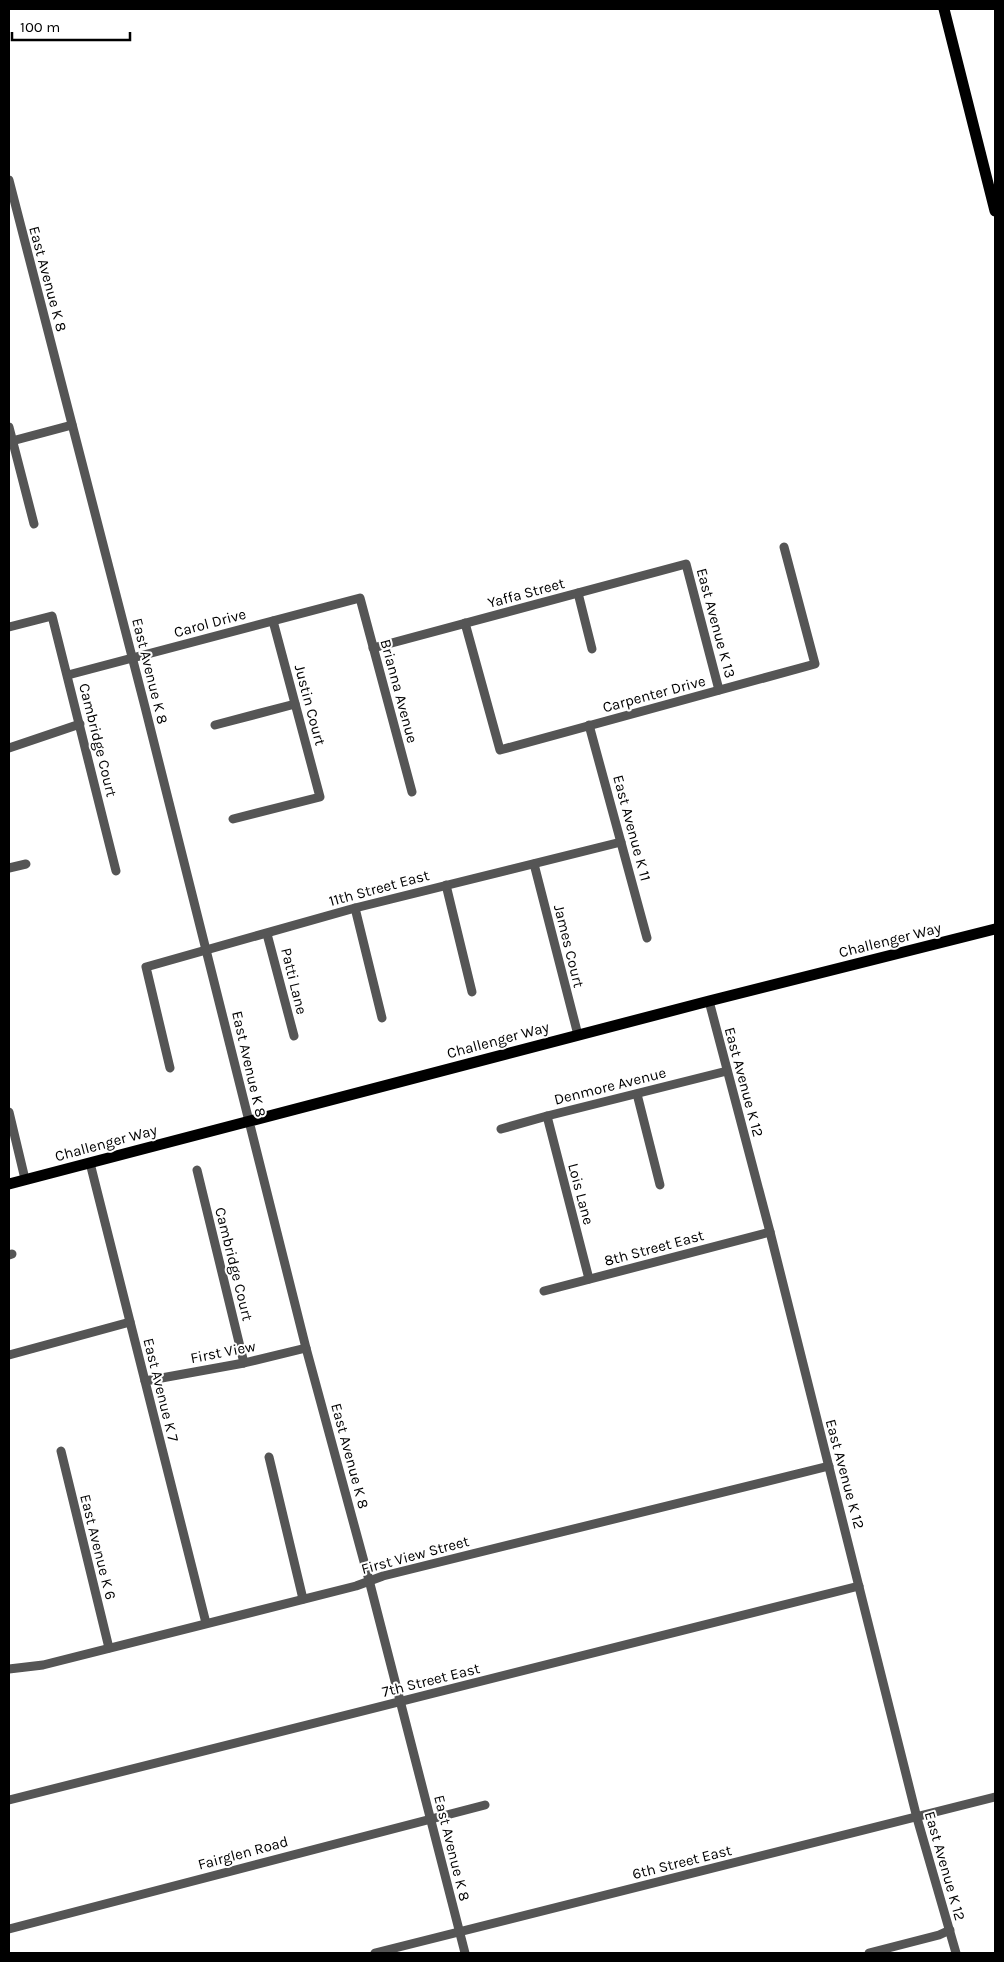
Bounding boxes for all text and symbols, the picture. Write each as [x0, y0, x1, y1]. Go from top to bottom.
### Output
scale bar [12, 10, 130, 42]
text: 100 m [20, 18, 60, 36]
street label: East Avenue K 8 [25, 224, 71, 334]
street label: East Avenue K 13 [693, 566, 739, 680]
street label: Yaffa Street [486, 574, 567, 612]
street label: Carol Drive [172, 605, 248, 641]
street label: East Avenue K 8 [128, 616, 172, 726]
street label: Brianna Avenue [376, 637, 422, 745]
street label: Justin Court [291, 662, 330, 748]
street label: Carpenter Drive [601, 672, 707, 716]
street label: Cambridge Court [75, 681, 121, 799]
street label: East Avenue K 11 [609, 773, 655, 883]
street label: 11th Street East [327, 866, 431, 910]
street label: James Court [550, 903, 588, 990]
street label: Challenger Way [837, 919, 943, 961]
street label: Patti Lane [277, 946, 311, 1016]
street label: East Avenue K 8 [228, 1009, 270, 1119]
street label: Challenger Way [445, 1018, 551, 1062]
street label: East Avenue K 12 [721, 1025, 767, 1139]
street label: Denmore Avenue [552, 1063, 668, 1109]
street label: Challenger Way [53, 1121, 159, 1165]
street label: Lois Lane [564, 1161, 598, 1227]
street label: Cambridge Court [211, 1205, 257, 1323]
street label: 8th Street East [602, 1226, 706, 1270]
street label: East Avenue K 7 [139, 1336, 183, 1444]
street label: First View [189, 1337, 257, 1367]
street label: East Avenue K 8 [327, 1401, 373, 1511]
street label: East Avenue K 12 [822, 1417, 868, 1531]
street label: East Avenue K 6 [76, 1492, 120, 1602]
street label: First View Street [359, 1532, 471, 1578]
street label: 7th Street East [380, 1659, 482, 1701]
street label: East Avenue K 8 [430, 1793, 474, 1903]
street label: East Avenue K 12 [921, 1809, 969, 1923]
street label: Fairglen Road [196, 1832, 290, 1874]
street label: 6th Street East [630, 1841, 734, 1883]

